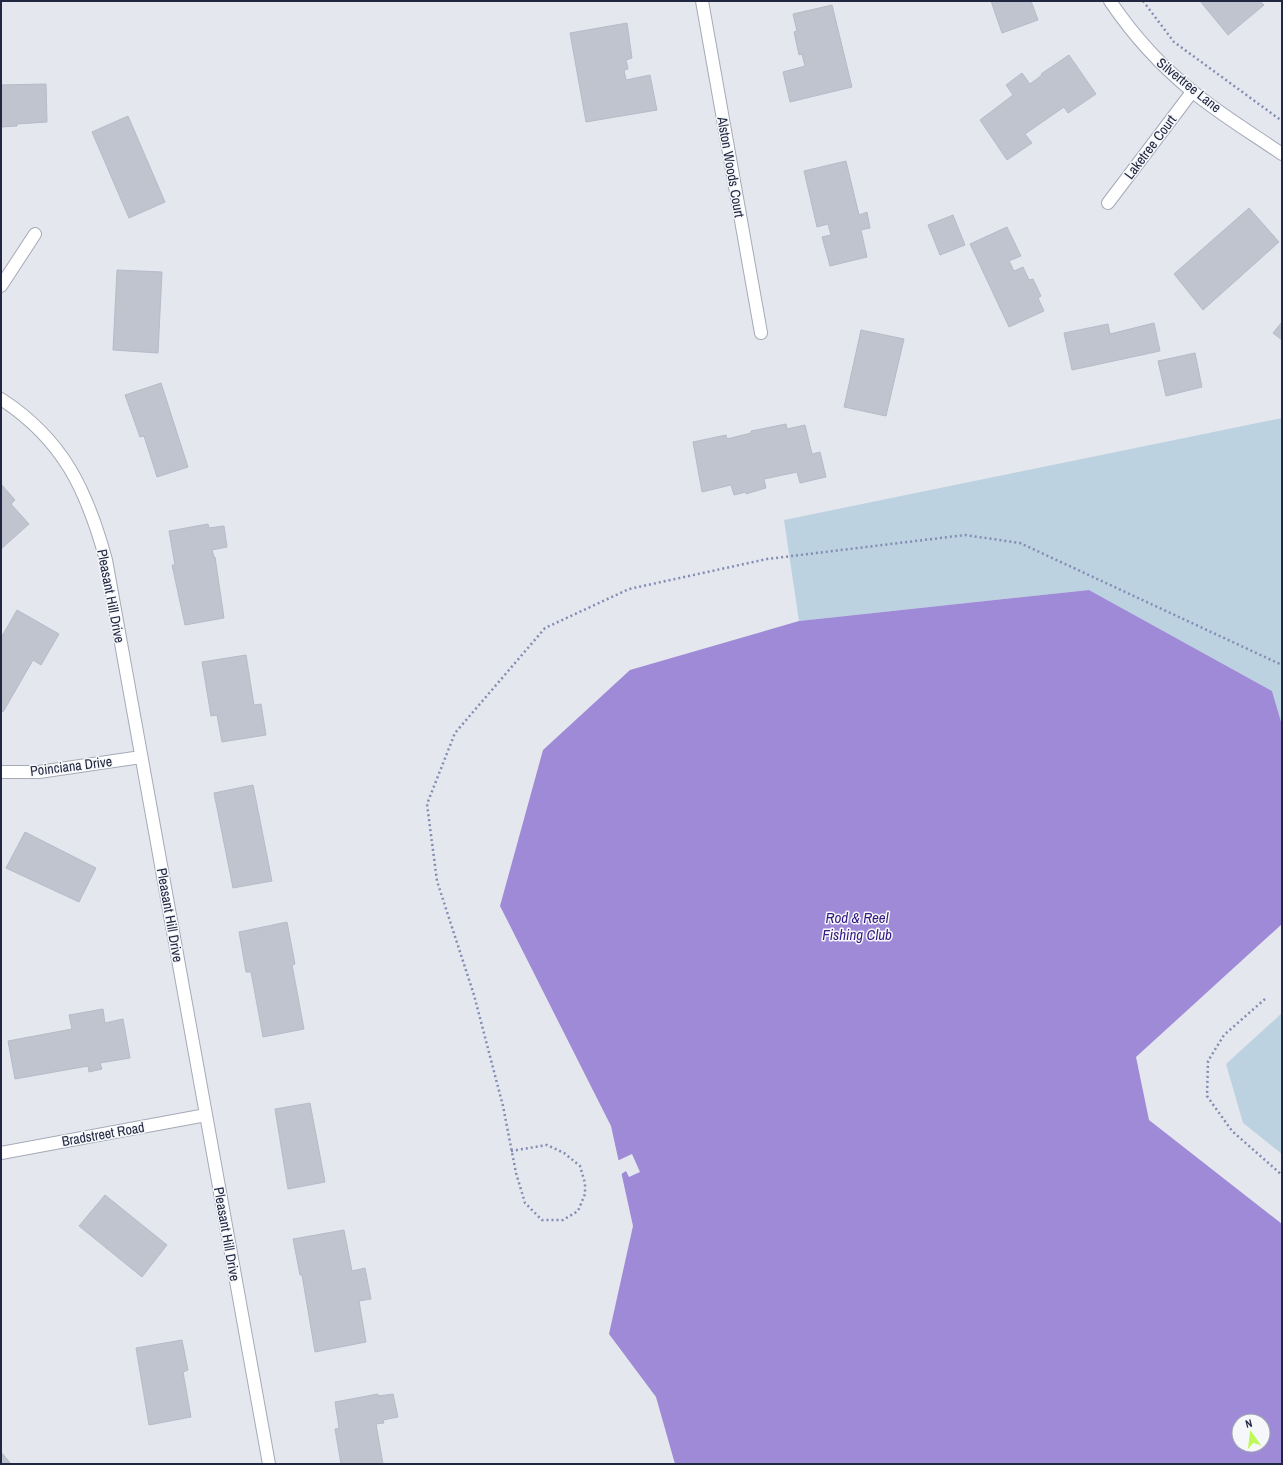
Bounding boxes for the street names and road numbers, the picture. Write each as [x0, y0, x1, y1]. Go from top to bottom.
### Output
street label: Silvertree Lane [1153, 54, 1225, 116]
street label: Laketree Court [1120, 111, 1180, 183]
street label: Alston Woods Court [713, 114, 749, 219]
street label: Pleasant Hill Drive [93, 548, 129, 644]
street label: Poinciana Drive [29, 752, 113, 780]
street label: Pleasant Hill Drive [153, 867, 187, 963]
street label: Bradstreet Road [60, 1118, 146, 1150]
street label: Pleasant Hill Drive [210, 1186, 244, 1282]

